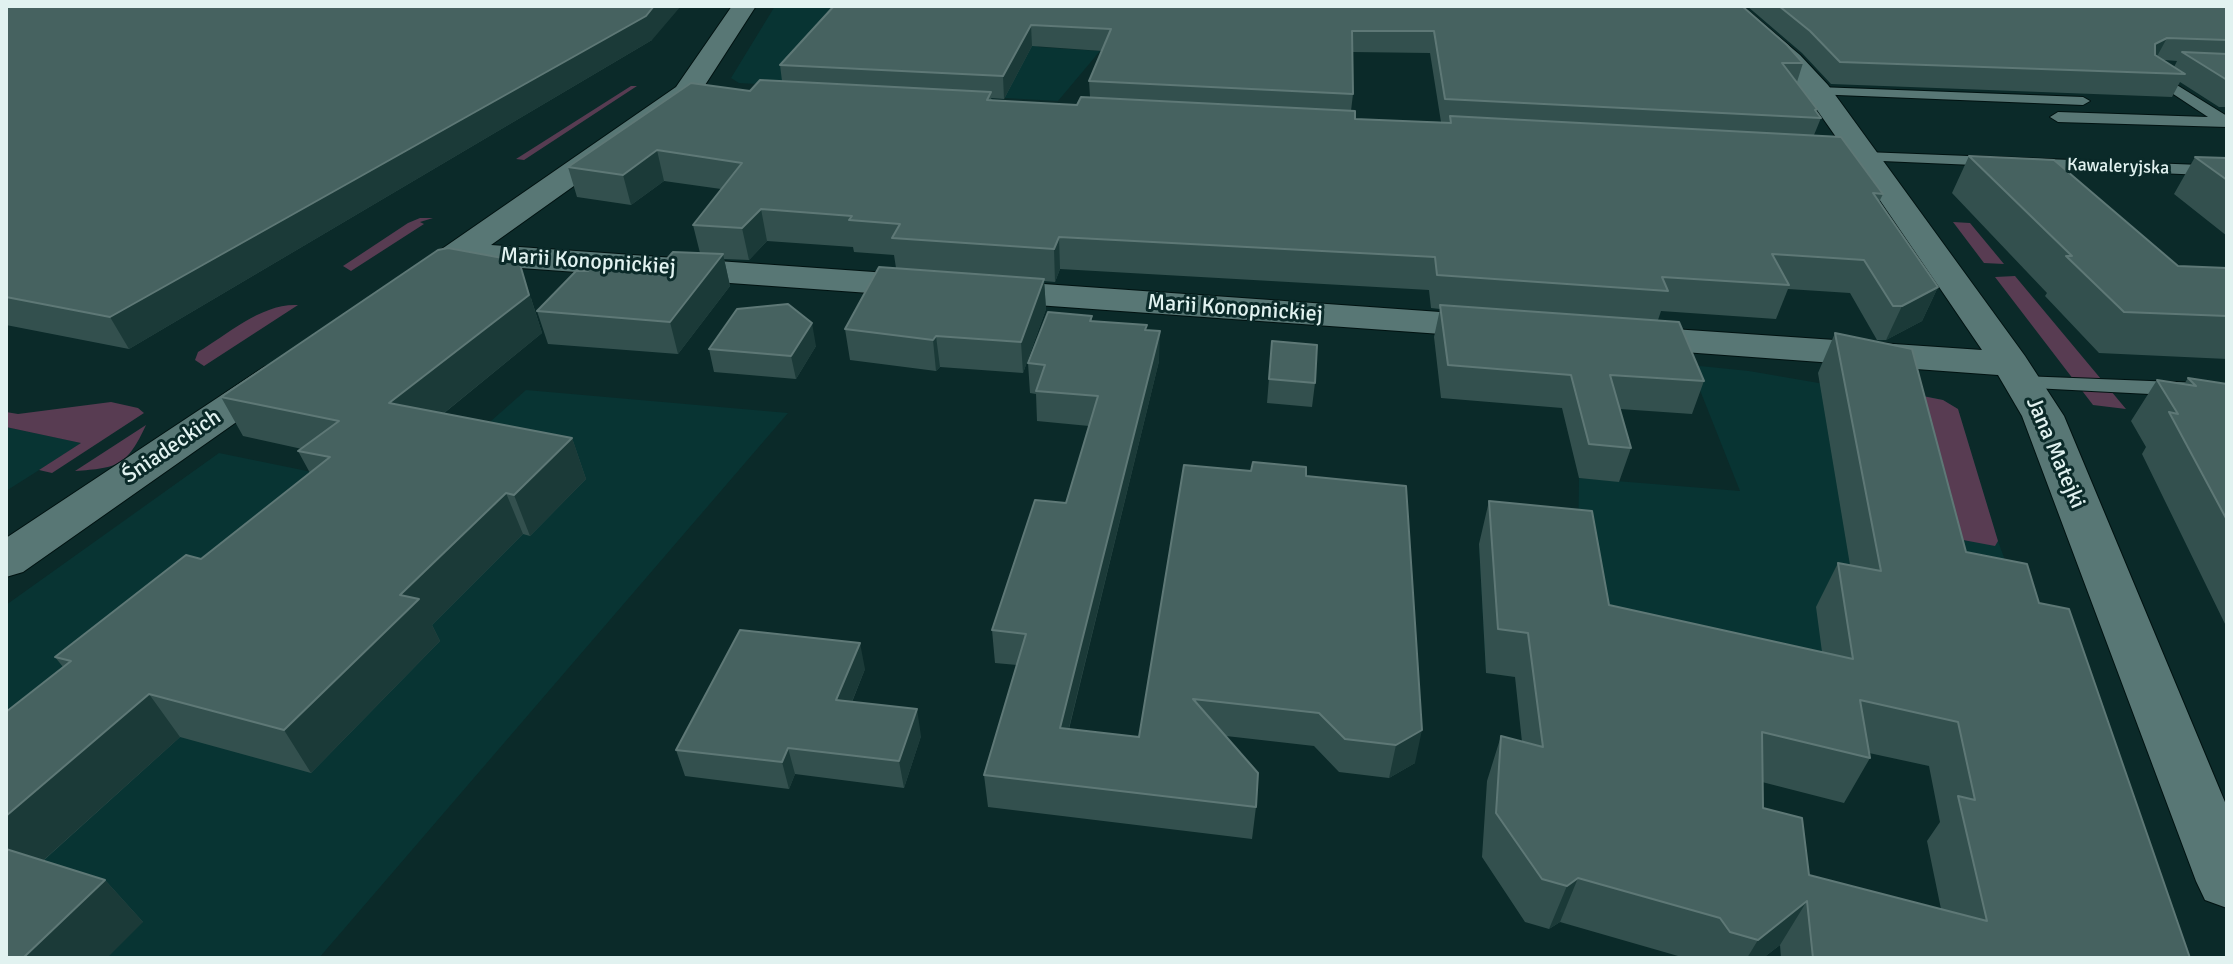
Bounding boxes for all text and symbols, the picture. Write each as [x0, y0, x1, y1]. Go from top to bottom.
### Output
street label: Kawaleryjska [2066, 154, 2170, 180]
street label: Marii Konopnickiej [499, 243, 677, 281]
street label: Marii Konopnickiej [1146, 290, 1324, 328]
street label: Jana Matejki [2020, 393, 2090, 513]
street label: Śniadeckich [118, 404, 226, 490]

